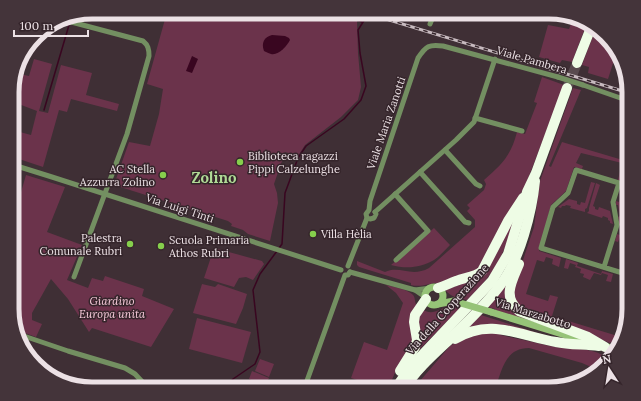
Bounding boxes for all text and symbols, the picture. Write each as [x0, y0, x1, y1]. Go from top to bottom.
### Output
scale bar [14, 12, 88, 38]
text: 100 m [20, 18, 53, 33]
street label: Viale Pambera [494, 43, 569, 77]
street label: Viale Maria Zanotti [363, 75, 408, 172]
place label: Biblioteca ragazzi Pippi Calzelunghe [248, 149, 340, 176]
marker: Biblioteca ragazzi Pippi Calzelunghe [235, 157, 245, 167]
place label: AC Stella Azzurra Zolino [79, 162, 155, 189]
district label: Zolino [191, 168, 237, 187]
marker: AC Stella Azzurra Zolino [158, 170, 168, 180]
street label: Via Luigi Tinti [143, 190, 216, 226]
place label: Villa Hèlia [320, 227, 372, 241]
marker: Villa Hèlia [308, 229, 318, 239]
place label: Palestra Comunale Rubri [40, 231, 122, 258]
place label: Scuola Primaria Athos Rubri [168, 233, 250, 260]
marker: Palestra Comunale Rubri [125, 239, 135, 249]
marker: Scuola Primaria Athos Rubri [156, 241, 166, 251]
street label: Via della Cooperazione [402, 261, 491, 358]
park label: Giardino Europa unita [79, 294, 146, 321]
street label: Via Marzabotto [492, 295, 573, 331]
north arrow [589, 349, 629, 389]
text: N [601, 351, 613, 367]

